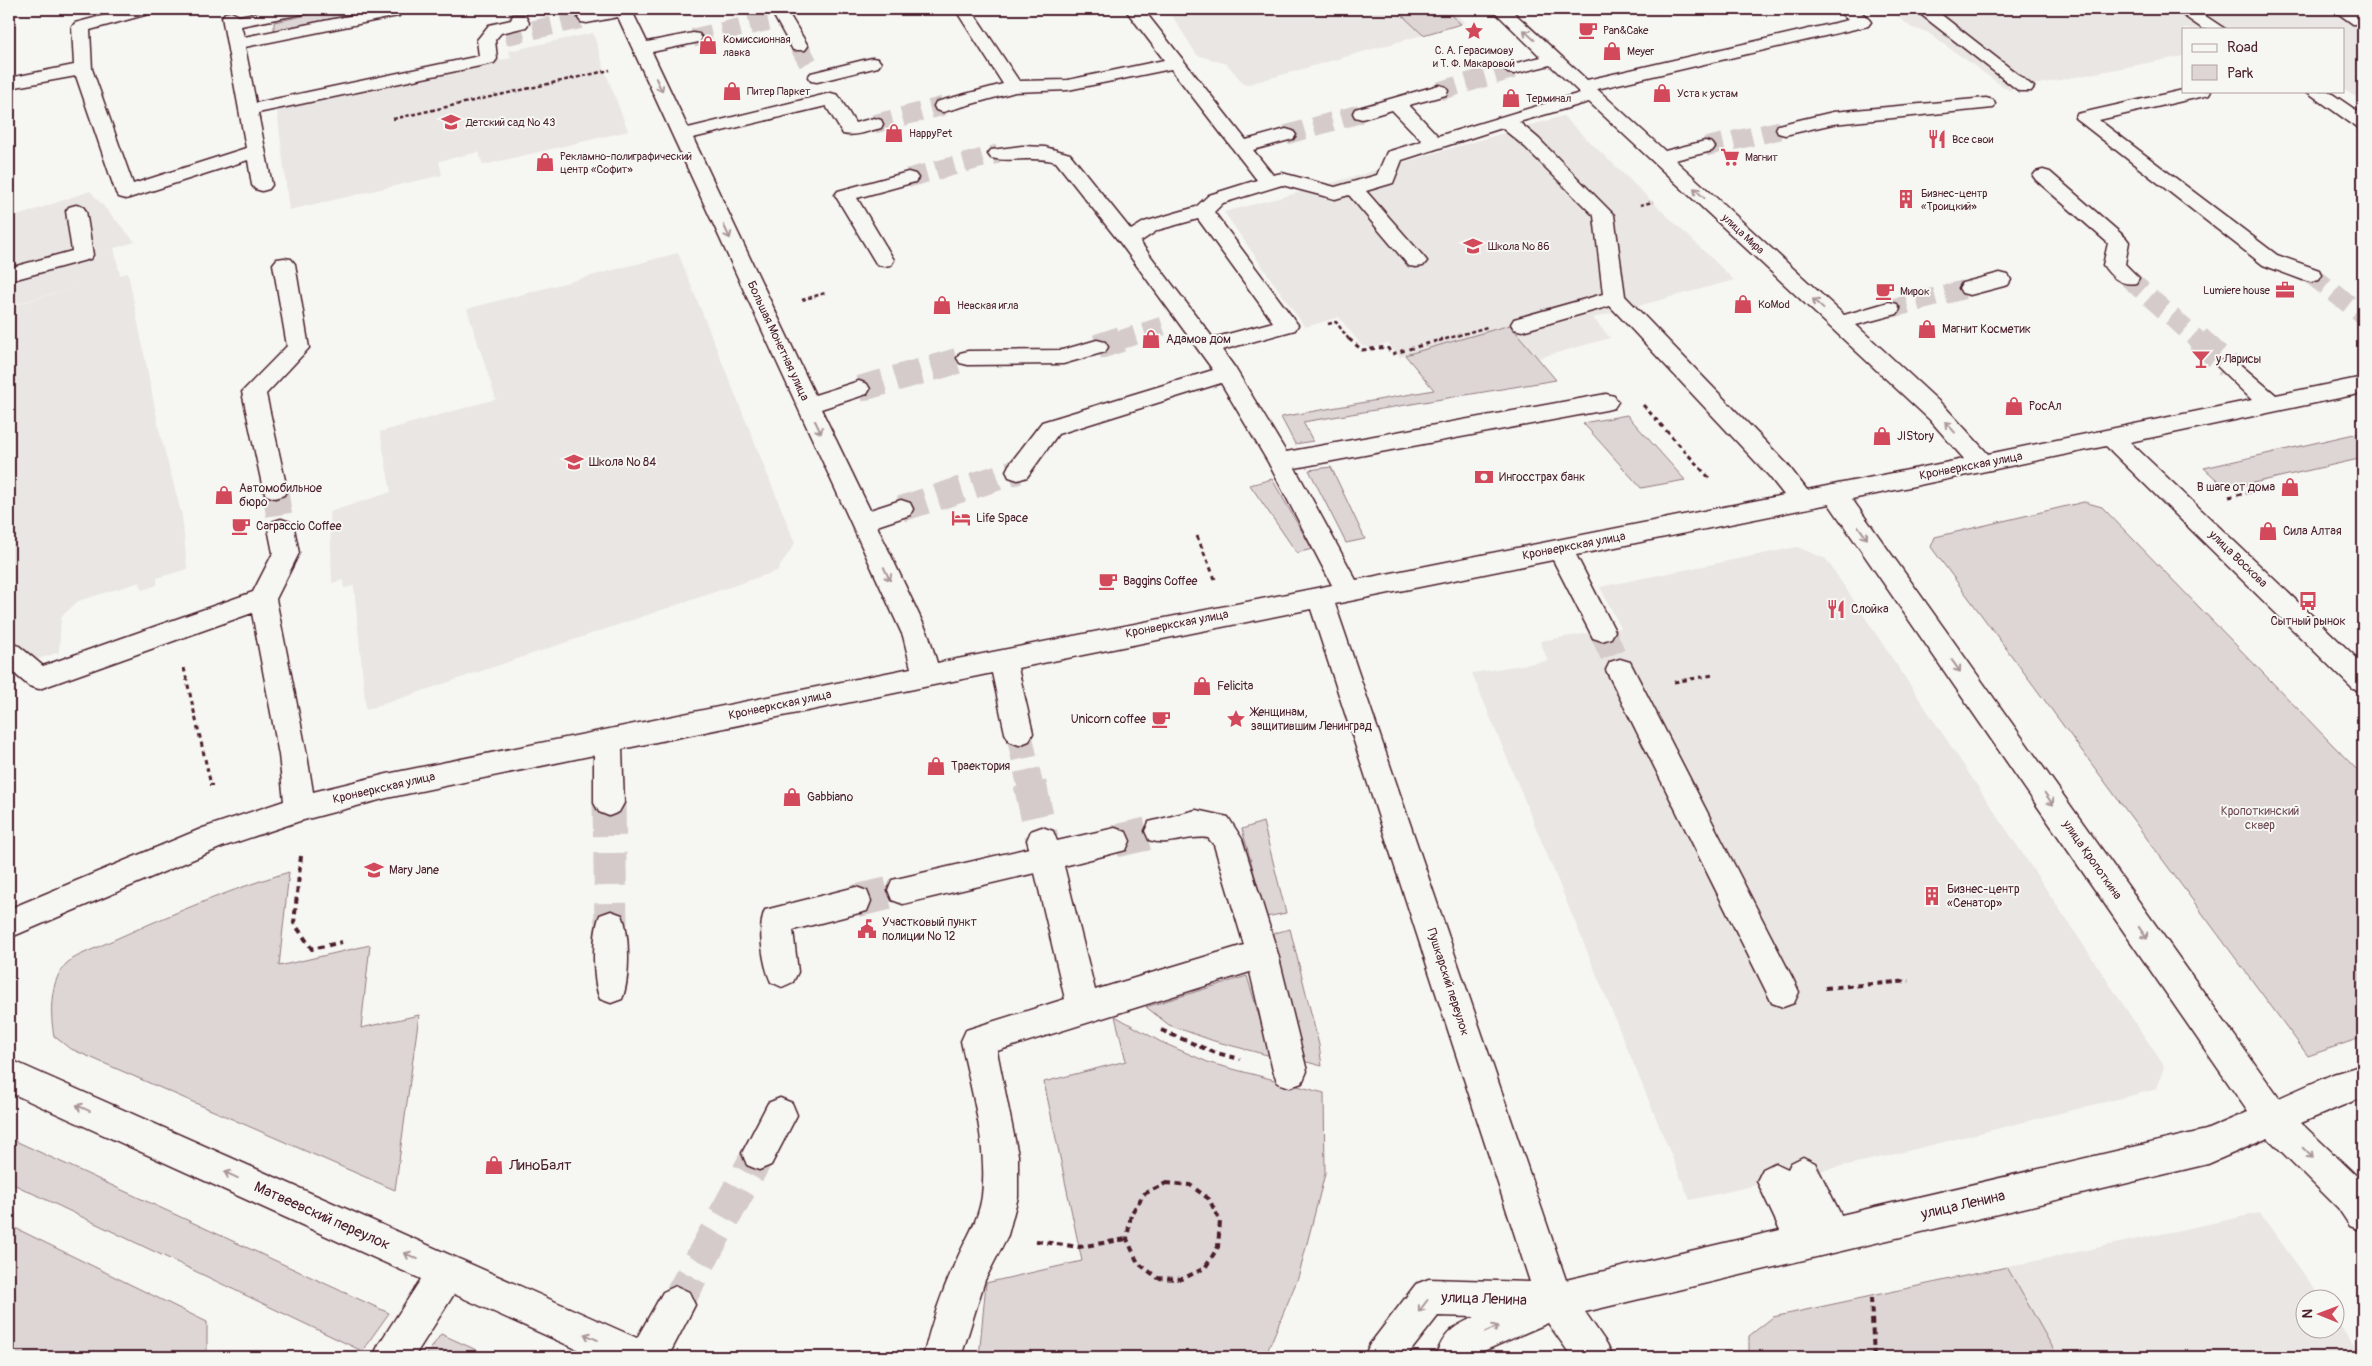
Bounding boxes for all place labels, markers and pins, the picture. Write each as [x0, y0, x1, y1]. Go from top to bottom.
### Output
cafe icon: Pan&Cake [1577, 19, 1599, 41]
place icon: С. А. Герасимову и Т. Ф. Макаровой [1463, 20, 1485, 42]
place label: Pan&Cake [1603, 24, 1649, 37]
place label: Комиссионная лавка [723, 33, 791, 59]
shop icon: Комиссионная лавка [697, 34, 719, 56]
shop icon: Meyer [1601, 40, 1623, 62]
place label: С. А. Герасимову и Т. Ф. Макаровой [1433, 44, 1515, 70]
place label: Meyer [1627, 45, 1654, 58]
shop icon: Питер Паркет [721, 80, 743, 102]
shop icon: Уста к устам [1651, 82, 1673, 104]
place label: Питер Паркет [747, 85, 811, 98]
shop icon: Терминал [1500, 87, 1522, 109]
place label: Уста к устам [1677, 87, 1738, 100]
place label: Терминал [1526, 92, 1571, 105]
school or university icon: Детский сад № 43 [440, 111, 462, 133]
place label: Детский сад № 43 [465, 116, 555, 129]
shop icon: HappyPet [883, 122, 905, 144]
place label: HappyPet [909, 127, 953, 140]
restaurant icon: Все свои [1926, 128, 1948, 150]
place label: Все свои [1952, 133, 1994, 146]
supermarket icon: Магнит [1719, 146, 1741, 168]
place label: Рекламно-полиграфический центр «Софит» [560, 150, 692, 176]
shop icon: Рекламно-полиграфический центр «Софит» [534, 151, 556, 173]
place label: Магнит [1745, 151, 1778, 164]
place label: Бизнес-центр «Троицкий» [1921, 187, 1988, 213]
building icon: Бизнес-центр «Троицкий» [1895, 188, 1917, 210]
school or university icon: Школа № 86 [1462, 235, 1484, 257]
place label: Школа № 86 [1488, 240, 1550, 253]
office icon: Lumiere house [2274, 279, 2296, 301]
cafe icon: Мирок [1874, 280, 1896, 302]
place label: Lumiere house [2203, 284, 2271, 297]
place label: Мирок [1900, 285, 1930, 298]
shop icon: KoMod [1732, 293, 1754, 315]
shop icon: Невская игла [931, 294, 953, 316]
place label: KoMod [1758, 298, 1790, 311]
place label: Невская игла [957, 299, 1018, 312]
shop icon: Магнит Косметик [1916, 318, 1938, 340]
place label: Магнит Косметик [1942, 322, 2031, 337]
shop icon: Адамов дом [1140, 328, 1162, 350]
place label: Адамов дом [1166, 332, 1231, 347]
bar icon: у Ларисы [2190, 348, 2212, 370]
place label: у Ларисы [2215, 352, 2262, 367]
shop icon: РосАл [2003, 395, 2025, 417]
place label: РосАл [2029, 399, 2062, 414]
shop icon: JIStory [1871, 425, 1893, 447]
place label: JIStory [1897, 429, 1934, 444]
school or university icon: Школа № 84 [563, 451, 585, 473]
place label: Школа № 84 [589, 455, 656, 470]
bank icon: Ингосстрах банк [1473, 466, 1495, 488]
place label: Ингосстрах банк [1499, 470, 1585, 485]
shop icon: В шаге от дома [2279, 476, 2301, 498]
place label: В шаге от дома [2197, 480, 2275, 495]
place label: Автомобильное бюро [239, 481, 322, 510]
shop icon: Автомобильное бюро [213, 484, 235, 506]
hotel icon: Life Space [950, 507, 972, 529]
place label: Life Space [976, 511, 1028, 526]
cafe icon: Carpaccio Coffee [230, 515, 252, 537]
place label: Carpaccio Coffee [256, 519, 342, 534]
shop icon: Сила Алтая [2257, 520, 2279, 542]
place label: Сила Алтая [2283, 524, 2342, 539]
cafe icon: Baggins Coffee [1097, 570, 1119, 592]
place label: Baggins Coffee [1123, 574, 1198, 589]
bus stop icon: Сытный рынок [2297, 590, 2319, 612]
restaurant icon: Слойка [1825, 598, 1847, 620]
place label: Слойка [1851, 602, 1889, 617]
place label: Сытный рынок [2270, 614, 2346, 629]
shop icon: Felicita [1191, 675, 1213, 697]
place label: Felicita [1217, 679, 1254, 694]
place label: Женщинам, защитившим Ленинград [1249, 705, 1373, 734]
cafe icon: Unicorn coffee [1150, 708, 1172, 730]
place icon: Женщинам, защитившим Ленинград [1225, 708, 1247, 730]
place label: Unicorn coffee [1071, 712, 1146, 727]
shop icon: Траектория [925, 755, 947, 777]
place label: Траектория [951, 759, 1010, 774]
shop icon: Gabbiano [781, 786, 803, 808]
place label: Gabbiano [807, 790, 854, 805]
school or university icon: Mary Jane [363, 859, 385, 881]
place label: Mary Jane [389, 863, 439, 878]
place label: Бизнес-центр «Сенатор» [1947, 882, 2020, 911]
building icon: Бизнес-центр «Сенатор» [1921, 885, 1943, 907]
place label: Участковый пункт полиции № 12 [882, 915, 977, 944]
public building icon: Участковый пункт полиции № 12 [856, 918, 878, 940]
shop icon: ЛиноБалт [483, 1154, 505, 1176]
place label: ЛиноБалт [508, 1156, 572, 1175]

